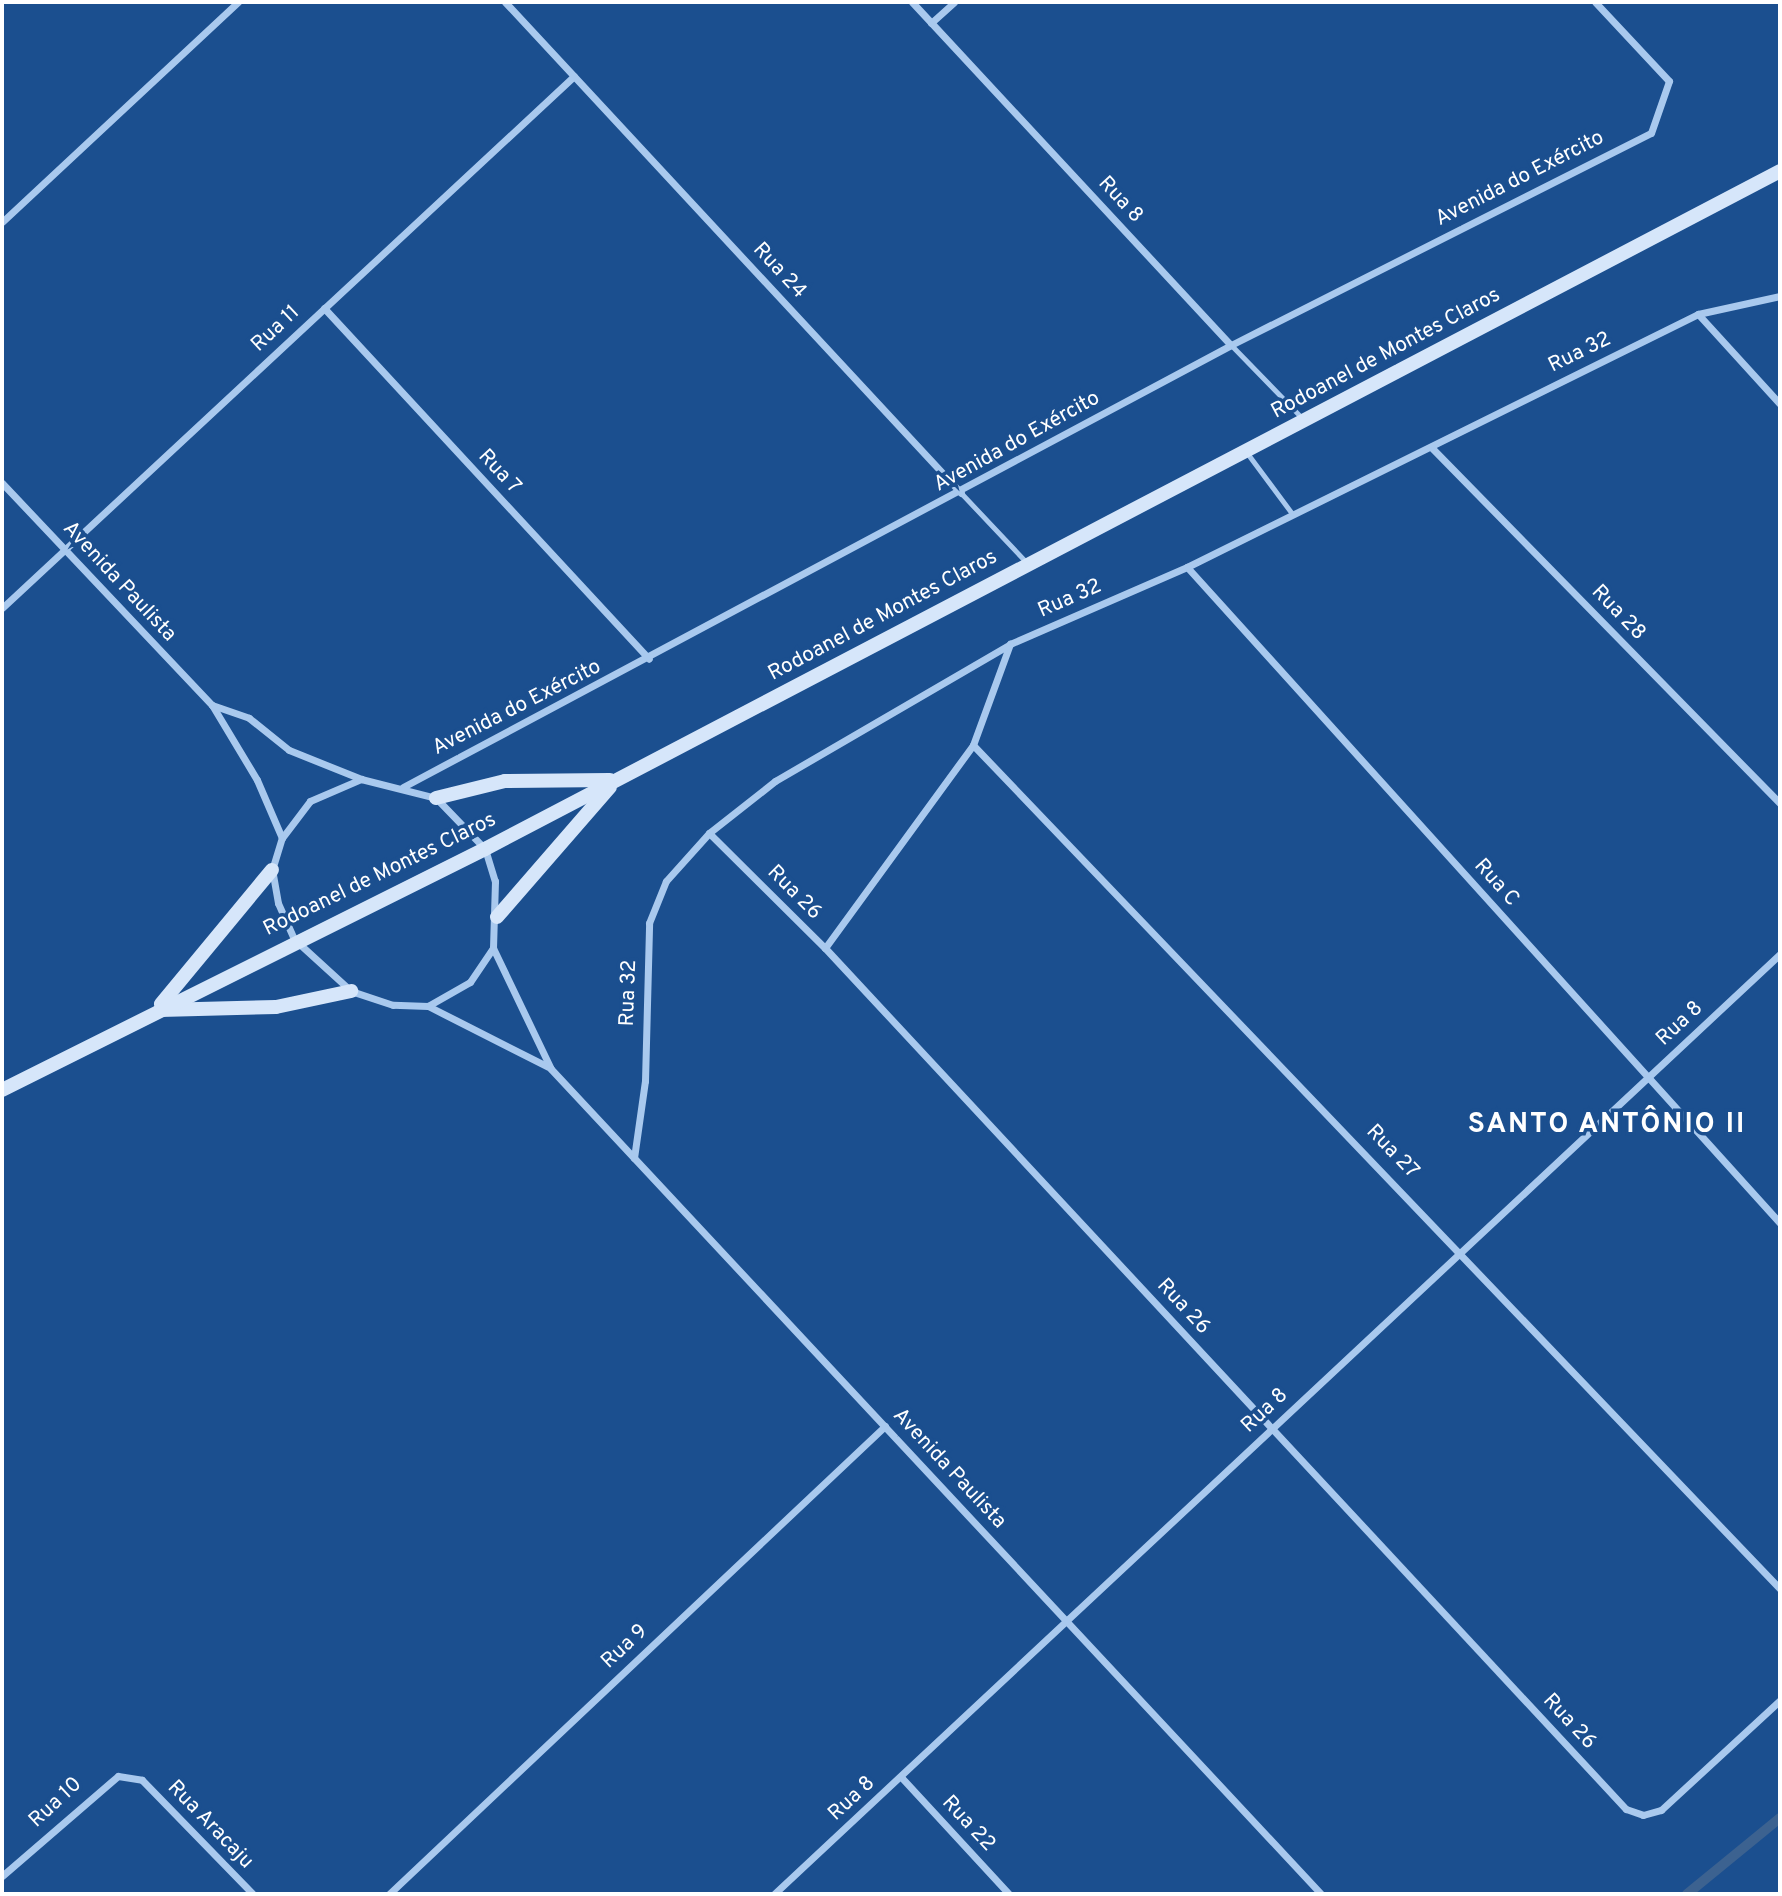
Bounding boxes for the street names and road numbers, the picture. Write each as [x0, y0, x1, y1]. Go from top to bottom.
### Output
street label: Avenida do Exército [1432, 126, 1608, 232]
street label: Rua 8 [1092, 172, 1148, 228]
street label: Rua 24 [747, 238, 811, 304]
street label: Rodoanel de Montes Claros [1267, 283, 1505, 425]
street label: Rua 11 [246, 300, 306, 358]
street label: Rua 32 [1545, 327, 1615, 379]
street label: Avenida do Exército [930, 386, 1104, 498]
street label: Rua 7 [472, 444, 526, 500]
street label: Avenida Paulista [57, 517, 181, 647]
street label: Rodoanel de Montes Claros [764, 545, 1002, 687]
street label: Rua 32 [1034, 574, 1106, 624]
street label: Rua 28 [1586, 580, 1650, 646]
street label: Avenida do Exército [429, 655, 605, 761]
street label: Rodoanel de Montes Claros [260, 808, 500, 942]
street label: Rua C [1468, 854, 1524, 912]
street label: Rua 26 [761, 860, 827, 926]
street label: Rua 32 [615, 959, 643, 1027]
street label: Rua 8 [1652, 996, 1708, 1052]
street label: Rua 27 [1360, 1120, 1424, 1184]
street label: Rua 26 [1151, 1274, 1215, 1340]
street label: Rua 8 [1237, 1383, 1293, 1439]
street label: Avenida Paulista [887, 1404, 1011, 1534]
street label: Rua 9 [597, 1619, 653, 1675]
street label: Rua 26 [1537, 1689, 1601, 1755]
street label: Rua 8 [824, 1771, 880, 1827]
street label: Rua 10 [24, 1772, 88, 1834]
street label: Rua Aracaju [161, 1775, 259, 1875]
street label: Rua 22 [936, 1791, 1000, 1857]

